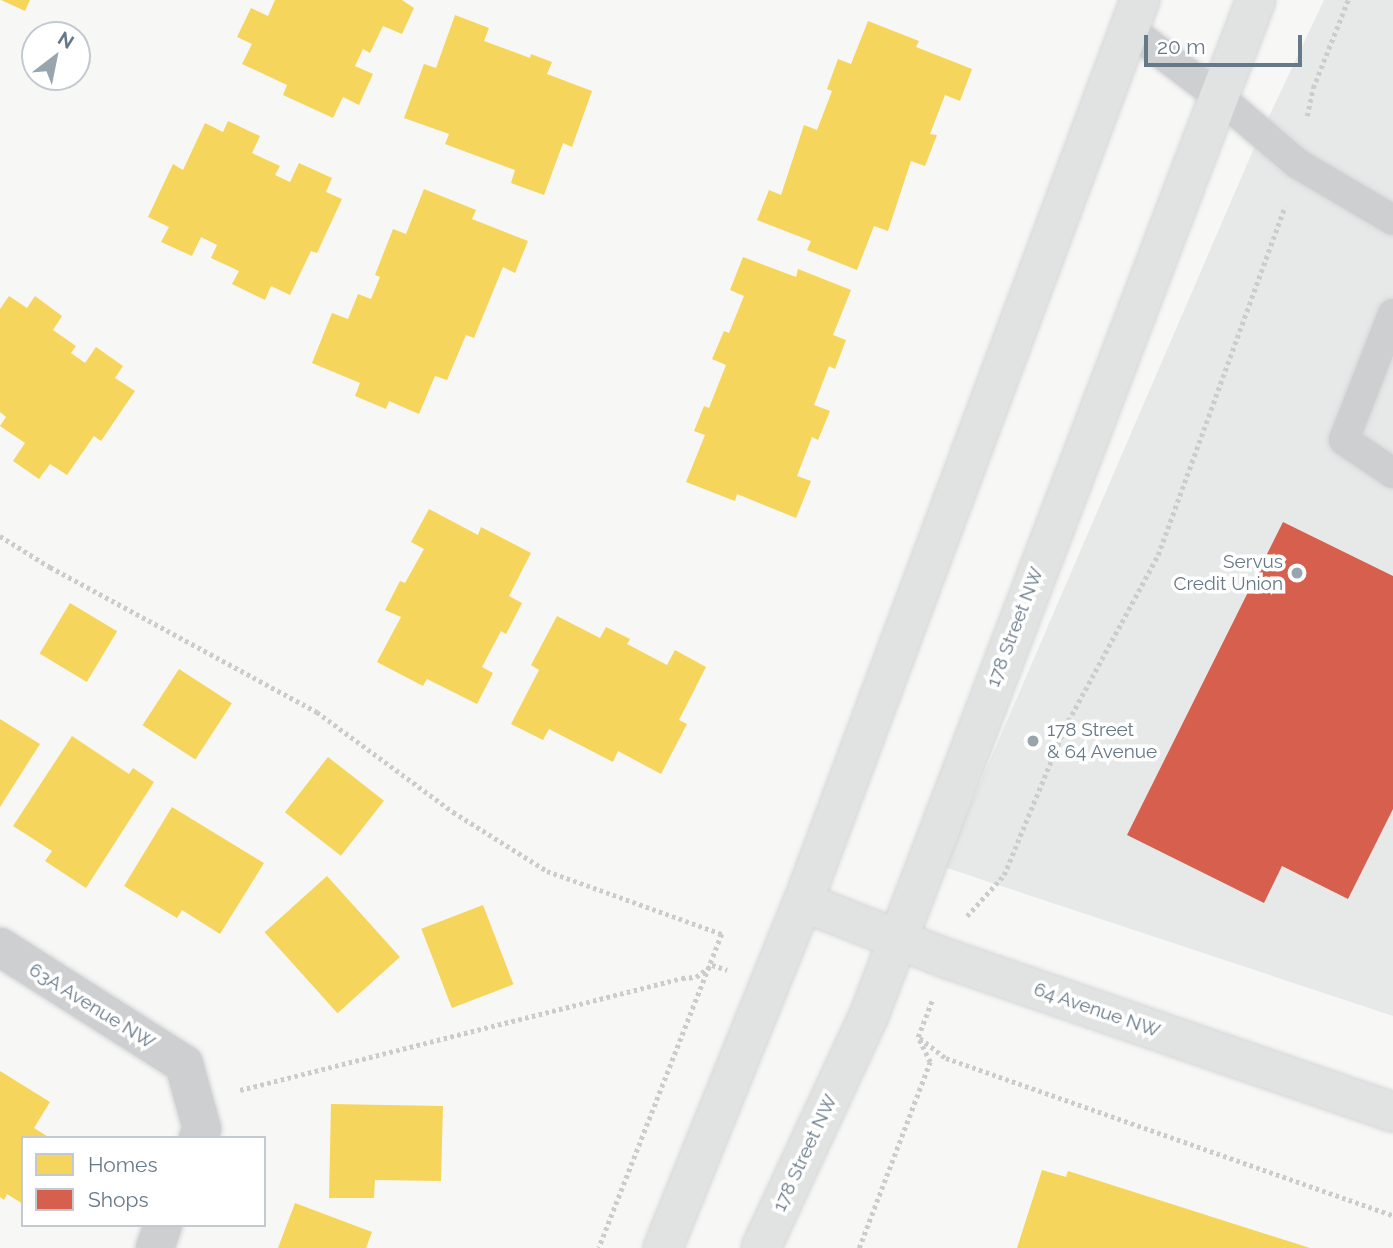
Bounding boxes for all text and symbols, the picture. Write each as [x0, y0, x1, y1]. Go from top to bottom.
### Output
north arrow [21, 21, 91, 91]
scale bar [1148, 21, 1306, 65]
text: N [54, 27, 78, 53]
text: 20 m [1157, 34, 1205, 59]
place label: Servus Credit Union [1173, 551, 1283, 595]
street label: 178 Street NW [982, 564, 1048, 690]
marker: Servus Credit Union [1289, 565, 1305, 581]
place label: 178 Street & 64 Avenue [1047, 719, 1158, 763]
marker: 178 Street & 64 Avenue [1025, 733, 1041, 749]
street label: 63A Avenue NW [24, 958, 160, 1054]
street label: 64 Avenue NW [1031, 978, 1163, 1042]
street label: 178 Street NW [768, 1091, 842, 1215]
legend [21, 1136, 266, 1227]
text: Homes [88, 1152, 158, 1177]
text: Shops [88, 1187, 149, 1212]

